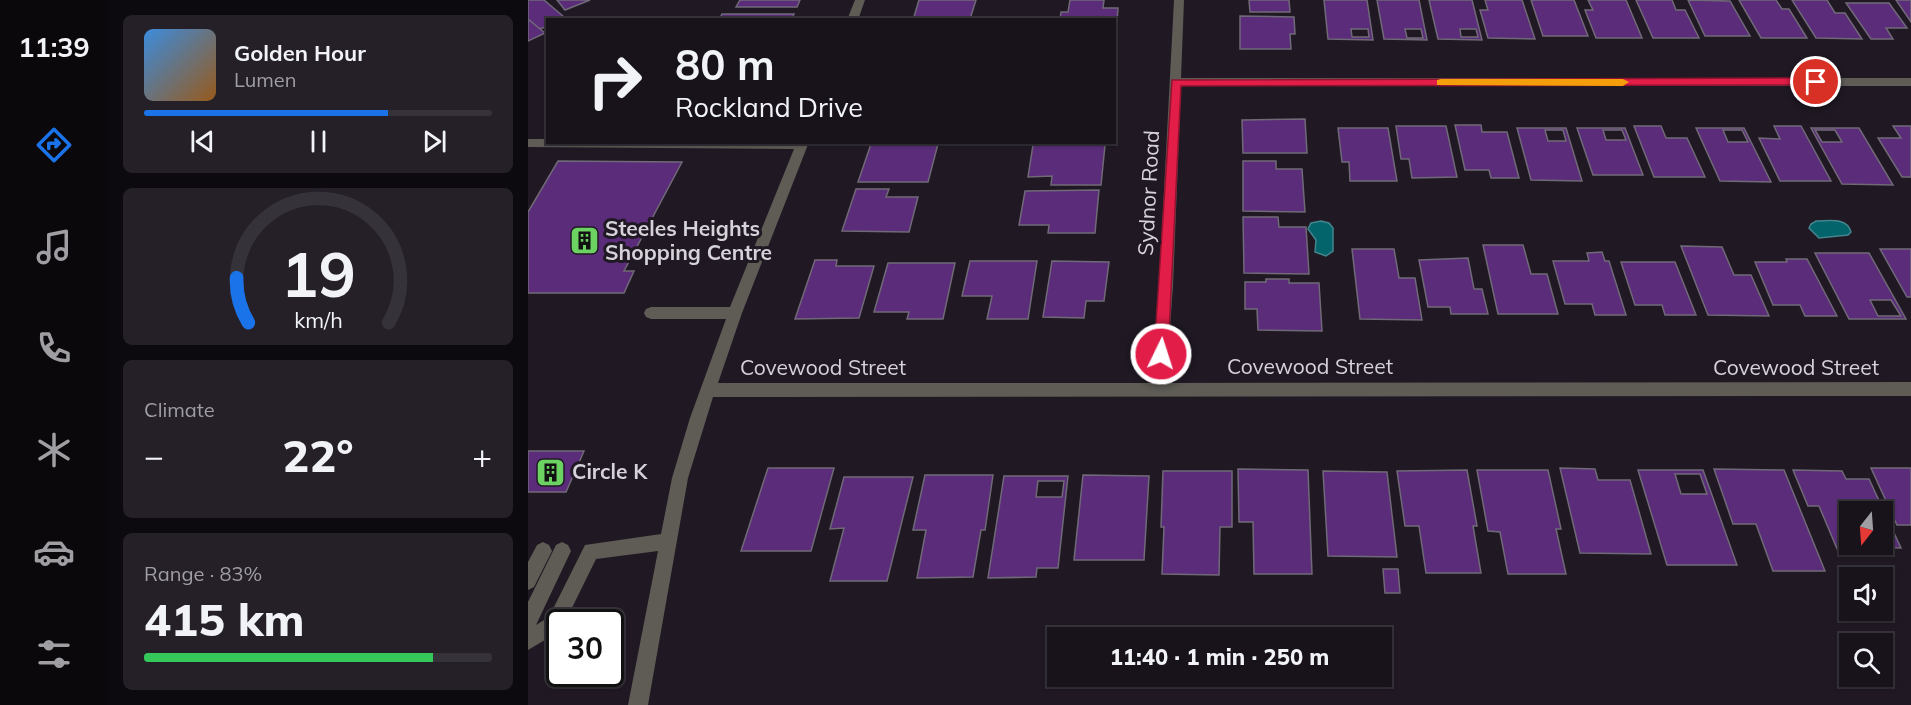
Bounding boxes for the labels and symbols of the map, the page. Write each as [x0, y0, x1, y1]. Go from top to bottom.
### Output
pin [1790, 56, 1841, 107]
street label: Sydnor Road [1132, 130, 1164, 256]
place label: Steeles Heights Shopping Centre [605, 215, 772, 265]
building icon: Steeles Heights Shopping Centre [568, 225, 600, 257]
position arrow [1129, 322, 1193, 386]
street label: Covewood Street [1227, 353, 1393, 379]
street label: Covewood Street [740, 354, 906, 380]
street label: Covewood Street [1713, 354, 1879, 380]
building icon: Circle K [535, 456, 567, 488]
place label: Circle K [572, 458, 648, 484]
north arrow [1839, 501, 1893, 555]
speed limit sign: 30 [546, 609, 624, 687]

